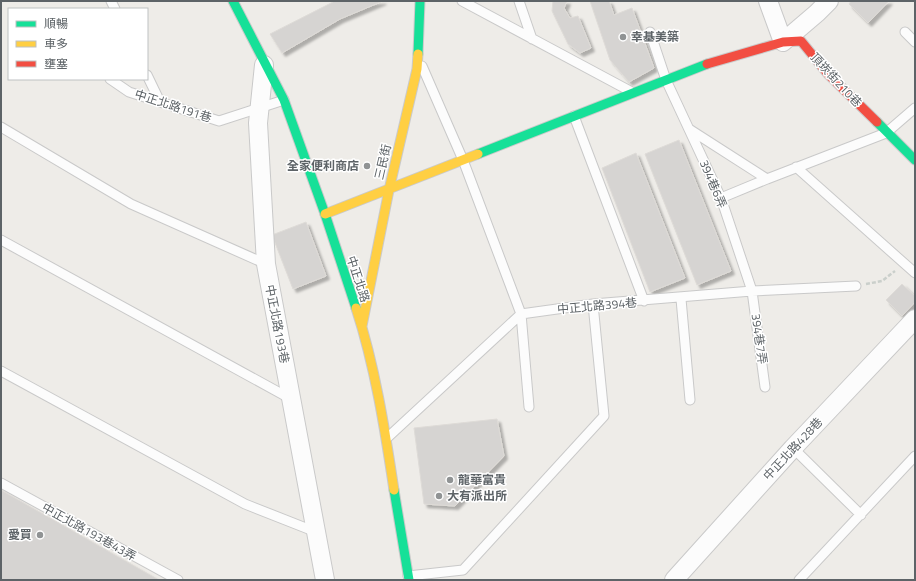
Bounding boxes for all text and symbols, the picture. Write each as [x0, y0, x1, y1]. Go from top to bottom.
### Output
legend [8, 8, 148, 80]
text: 順暢 [44, 14, 68, 33]
place label: 幸基美築 [631, 27, 679, 46]
marker: 幸基美築 [618, 32, 628, 42]
text: 車多 [44, 34, 68, 53]
street label: 頂崁街210巷 [806, 48, 867, 111]
text: 壅塞 [44, 54, 68, 73]
street label: 中正北路191巷 [132, 84, 214, 127]
street label: 三民街 [369, 142, 396, 182]
place label: 全家便利商店 [287, 156, 359, 175]
street label: 394巷6弄 [695, 157, 732, 211]
marker: 全家便利商店 [362, 161, 372, 171]
street label: 中正北路 [342, 253, 375, 305]
street label: 中正北路193巷 [261, 283, 294, 365]
street label: 中正北路394巷 [556, 293, 638, 318]
street label: 394巷7弄 [747, 312, 772, 365]
street label: 中正北路428巷 [758, 413, 827, 484]
place label: 龍華富貴 [458, 470, 506, 489]
marker: 龍華富貴 [445, 475, 455, 485]
place label: 大有派出所 [447, 486, 507, 505]
marker: 大有派出所 [434, 491, 444, 501]
street label: 中正北路193巷43弄 [38, 498, 140, 565]
place label: 愛買 [8, 525, 32, 544]
marker: 愛買 [35, 530, 45, 540]

